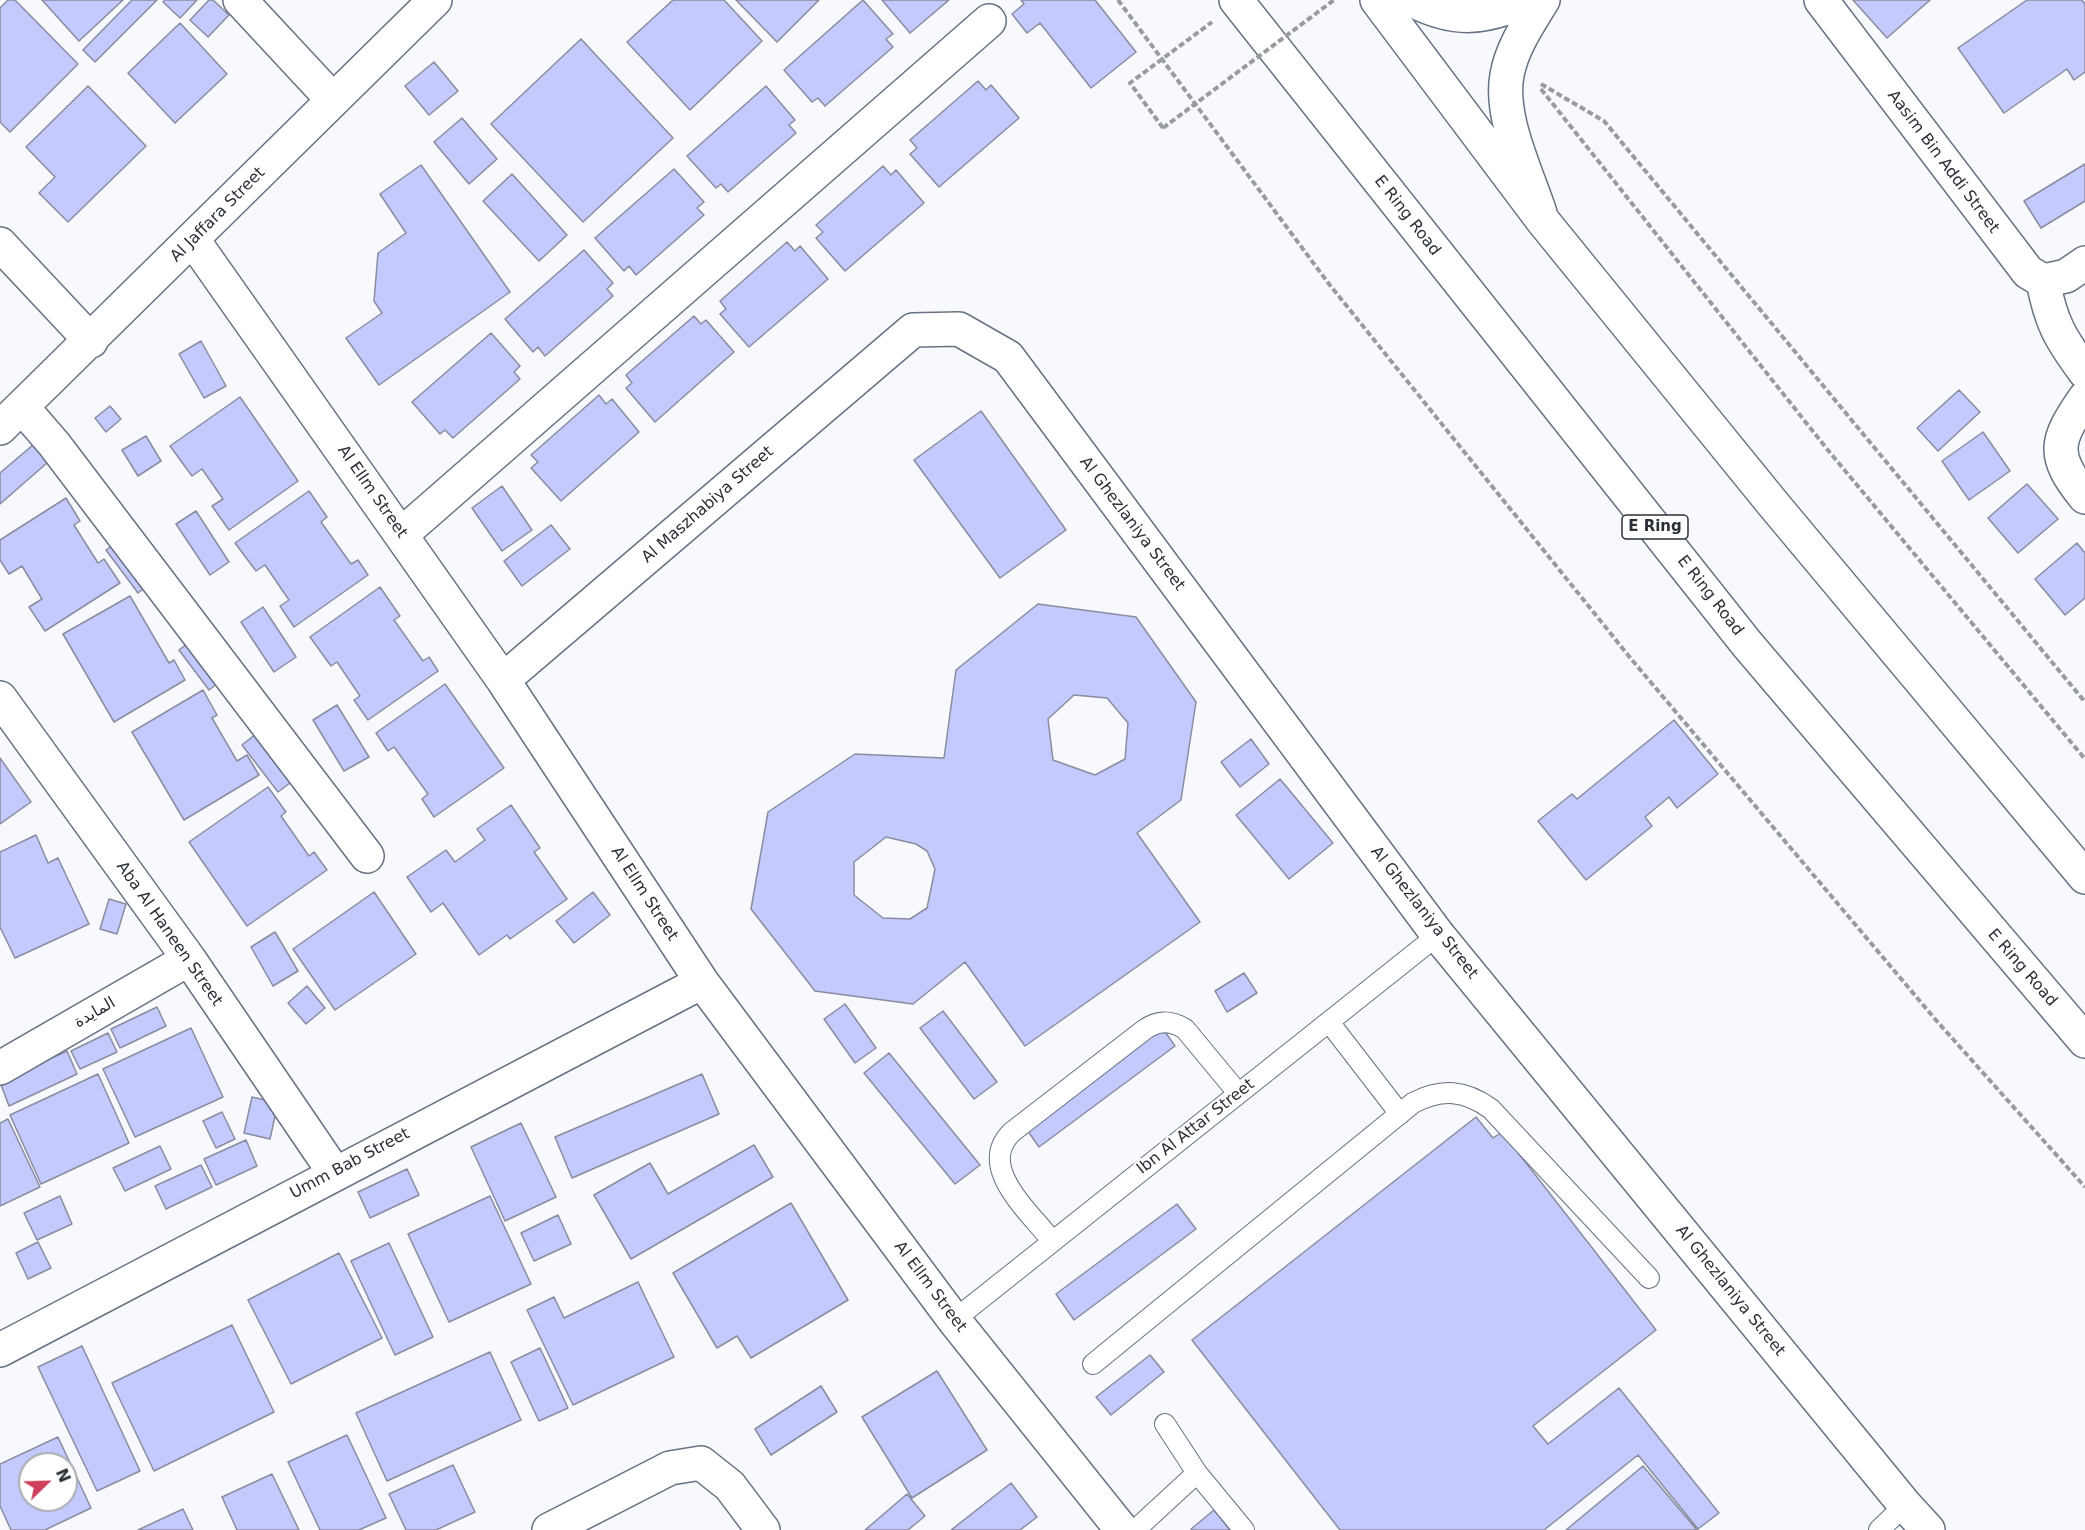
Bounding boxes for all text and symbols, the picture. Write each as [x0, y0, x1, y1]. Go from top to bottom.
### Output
street label: Aasim Bin Addi Street [1883, 87, 2003, 237]
street label: Al Jaffara Street [167, 164, 269, 266]
street label: E Ring Road [1370, 172, 1444, 260]
street label: Al Ellm Street [333, 442, 411, 542]
street label: Al Maszhabiya Street [638, 443, 778, 567]
street label: Al Ghezlaniya Street [1075, 453, 1189, 595]
road number: E Ring [1622, 515, 1688, 539]
street label: E Ring Road [1673, 552, 1747, 640]
street label: Al Ellm Street [606, 843, 682, 945]
street label: Al Ghezlaniya Street [1366, 843, 1482, 983]
street label: Aba Al Haneen Street [112, 858, 226, 1010]
street label: E Ring Road [1983, 925, 2061, 1011]
street label: المايدة [71, 994, 119, 1032]
street label: Ibn Al Attar Street [1133, 1075, 1259, 1179]
street label: Umm Bab Street [287, 1124, 413, 1204]
street label: Al Ghezlaniya Street [1671, 1222, 1789, 1360]
street label: Al Ellm Street [890, 1238, 970, 1336]
north arrow [18, 1452, 78, 1512]
text: N [52, 1466, 75, 1485]

